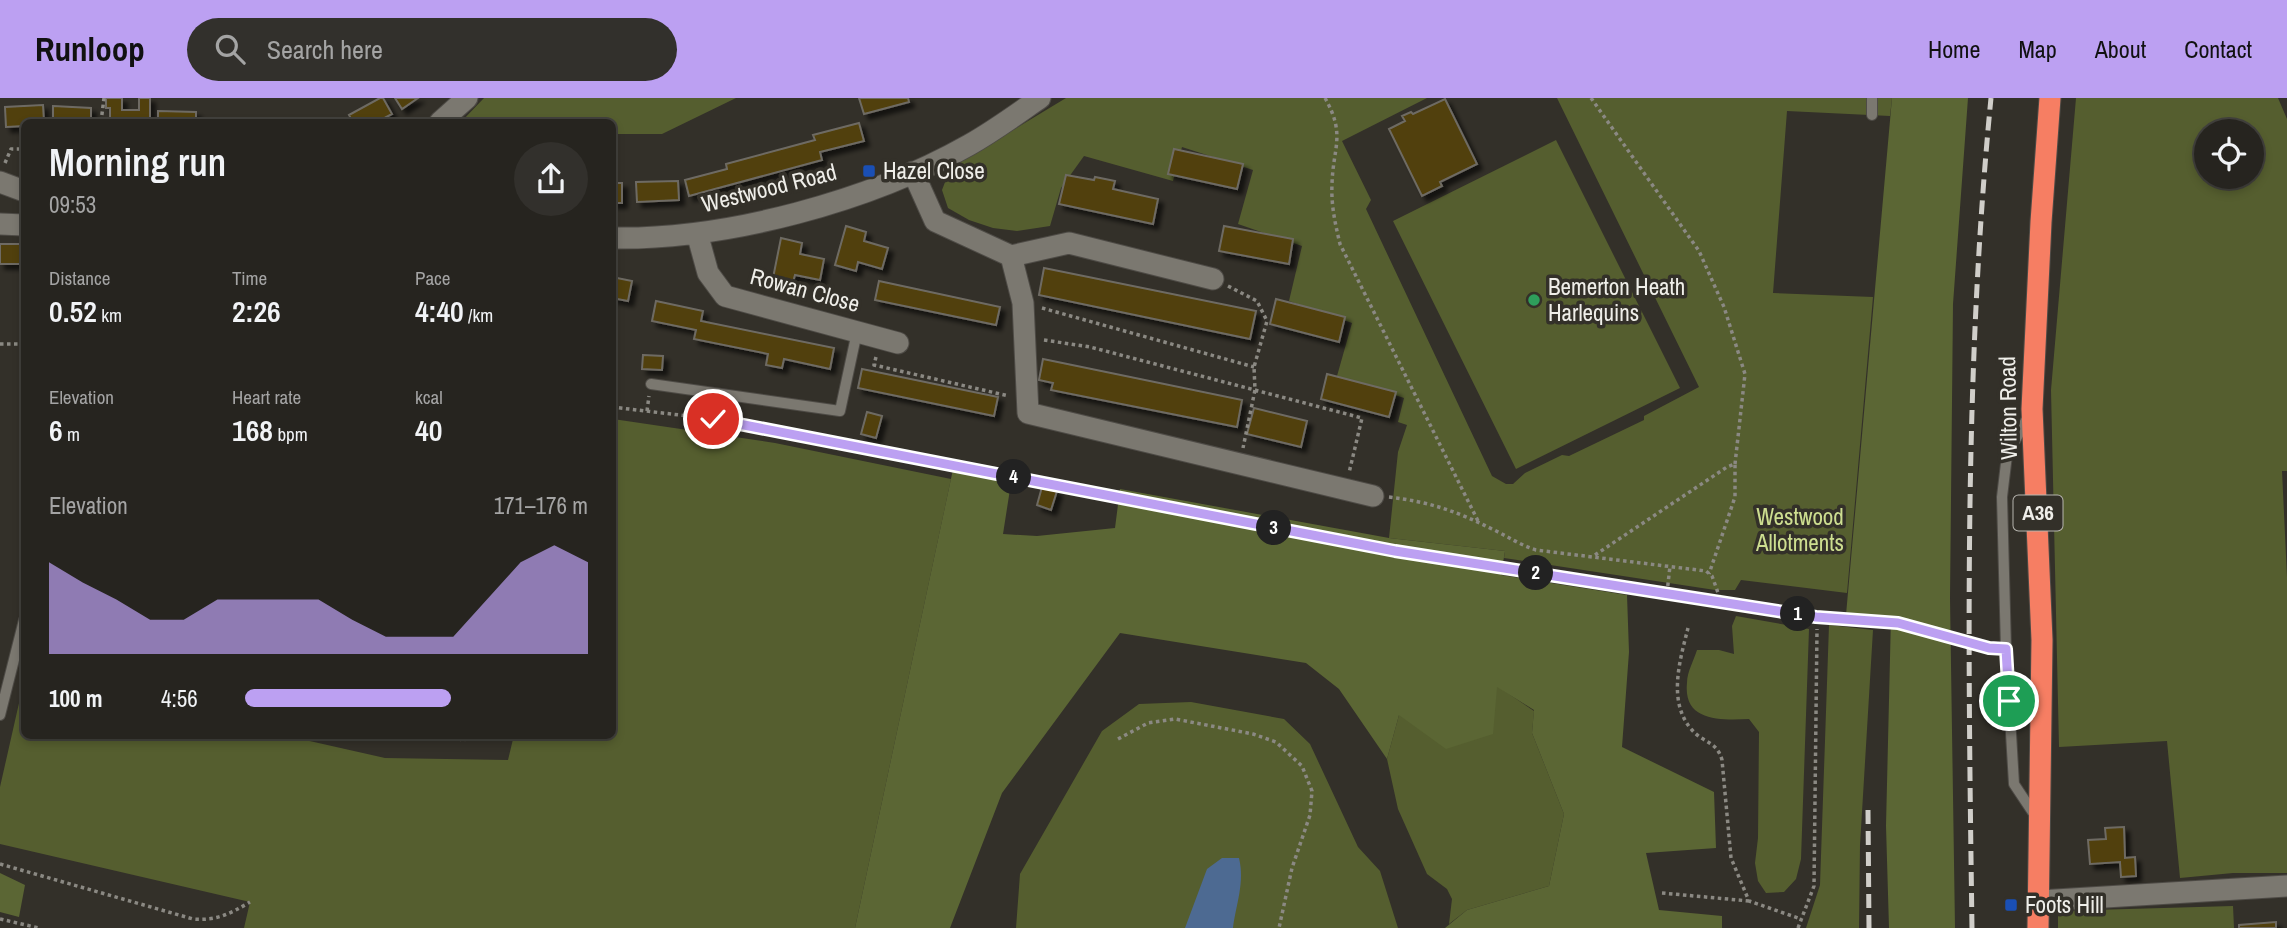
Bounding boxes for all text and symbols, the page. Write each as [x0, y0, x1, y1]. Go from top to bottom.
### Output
search box [187, 18, 677, 81]
text: Runloop [35, 27, 145, 71]
icon: search [211, 30, 249, 68]
text: Search here [267, 32, 383, 67]
text: Home [1928, 33, 1980, 65]
text: Map [2018, 33, 2057, 65]
text: About [2095, 33, 2146, 65]
text: Contact [2184, 33, 2252, 65]
map controls [2194, 119, 2264, 189]
button: locate [2194, 119, 2264, 189]
text: Morning run [49, 137, 226, 188]
button: share [514, 142, 588, 216]
place label: Hazel Close [883, 155, 985, 186]
street label: Westwood Road [698, 156, 840, 219]
marker: Hazel Close [861, 163, 877, 179]
text: 09:53 [49, 189, 96, 220]
street label: Rowan Close [747, 260, 863, 319]
text: Distance [49, 265, 110, 291]
text: Time [232, 265, 267, 291]
text: Pace [415, 265, 451, 291]
place label: Bemerton Heath Harlequins [1548, 271, 1685, 328]
text: 0.52 [49, 291, 97, 331]
text: 2:26 [232, 291, 281, 331]
text: 4:40 [415, 291, 464, 331]
marker: Bemerton Heath Harlequins [1526, 292, 1542, 308]
text: km [97, 302, 122, 328]
text: /km [464, 302, 493, 328]
street label: Wilton Road [1991, 356, 2024, 460]
text: Elevation [49, 384, 114, 410]
text: Heart rate [232, 384, 301, 410]
text: kcal [415, 384, 443, 410]
pin [683, 389, 743, 449]
icon: check [694, 400, 732, 438]
text: 6 [49, 410, 63, 450]
text: 168 [232, 410, 273, 450]
text: 40 [415, 410, 442, 450]
text: m [63, 421, 80, 447]
text: bpm [273, 421, 308, 447]
pin: 4 [996, 460, 1032, 494]
text: 4 [1009, 463, 1018, 489]
text: Elevation [49, 490, 128, 521]
text: 171–176 m [494, 490, 588, 521]
road number: A36 [2014, 496, 2062, 530]
park label: Westwood Allotments [1755, 501, 1844, 558]
pin: 3 [1256, 510, 1292, 546]
text: 3 [1269, 514, 1278, 540]
pin: 2 [1518, 556, 1554, 590]
text: 2 [1531, 559, 1540, 585]
pin: 1 [1780, 596, 1815, 632]
text: 1 [1793, 600, 1802, 626]
pin [1979, 671, 2039, 731]
icon: arrive [1990, 682, 2028, 720]
text: 100 m [49, 683, 102, 714]
text: 4:56 [161, 683, 198, 714]
place label: Foots Hill [2025, 889, 2104, 920]
marker: Foots Hill [2003, 897, 2019, 913]

